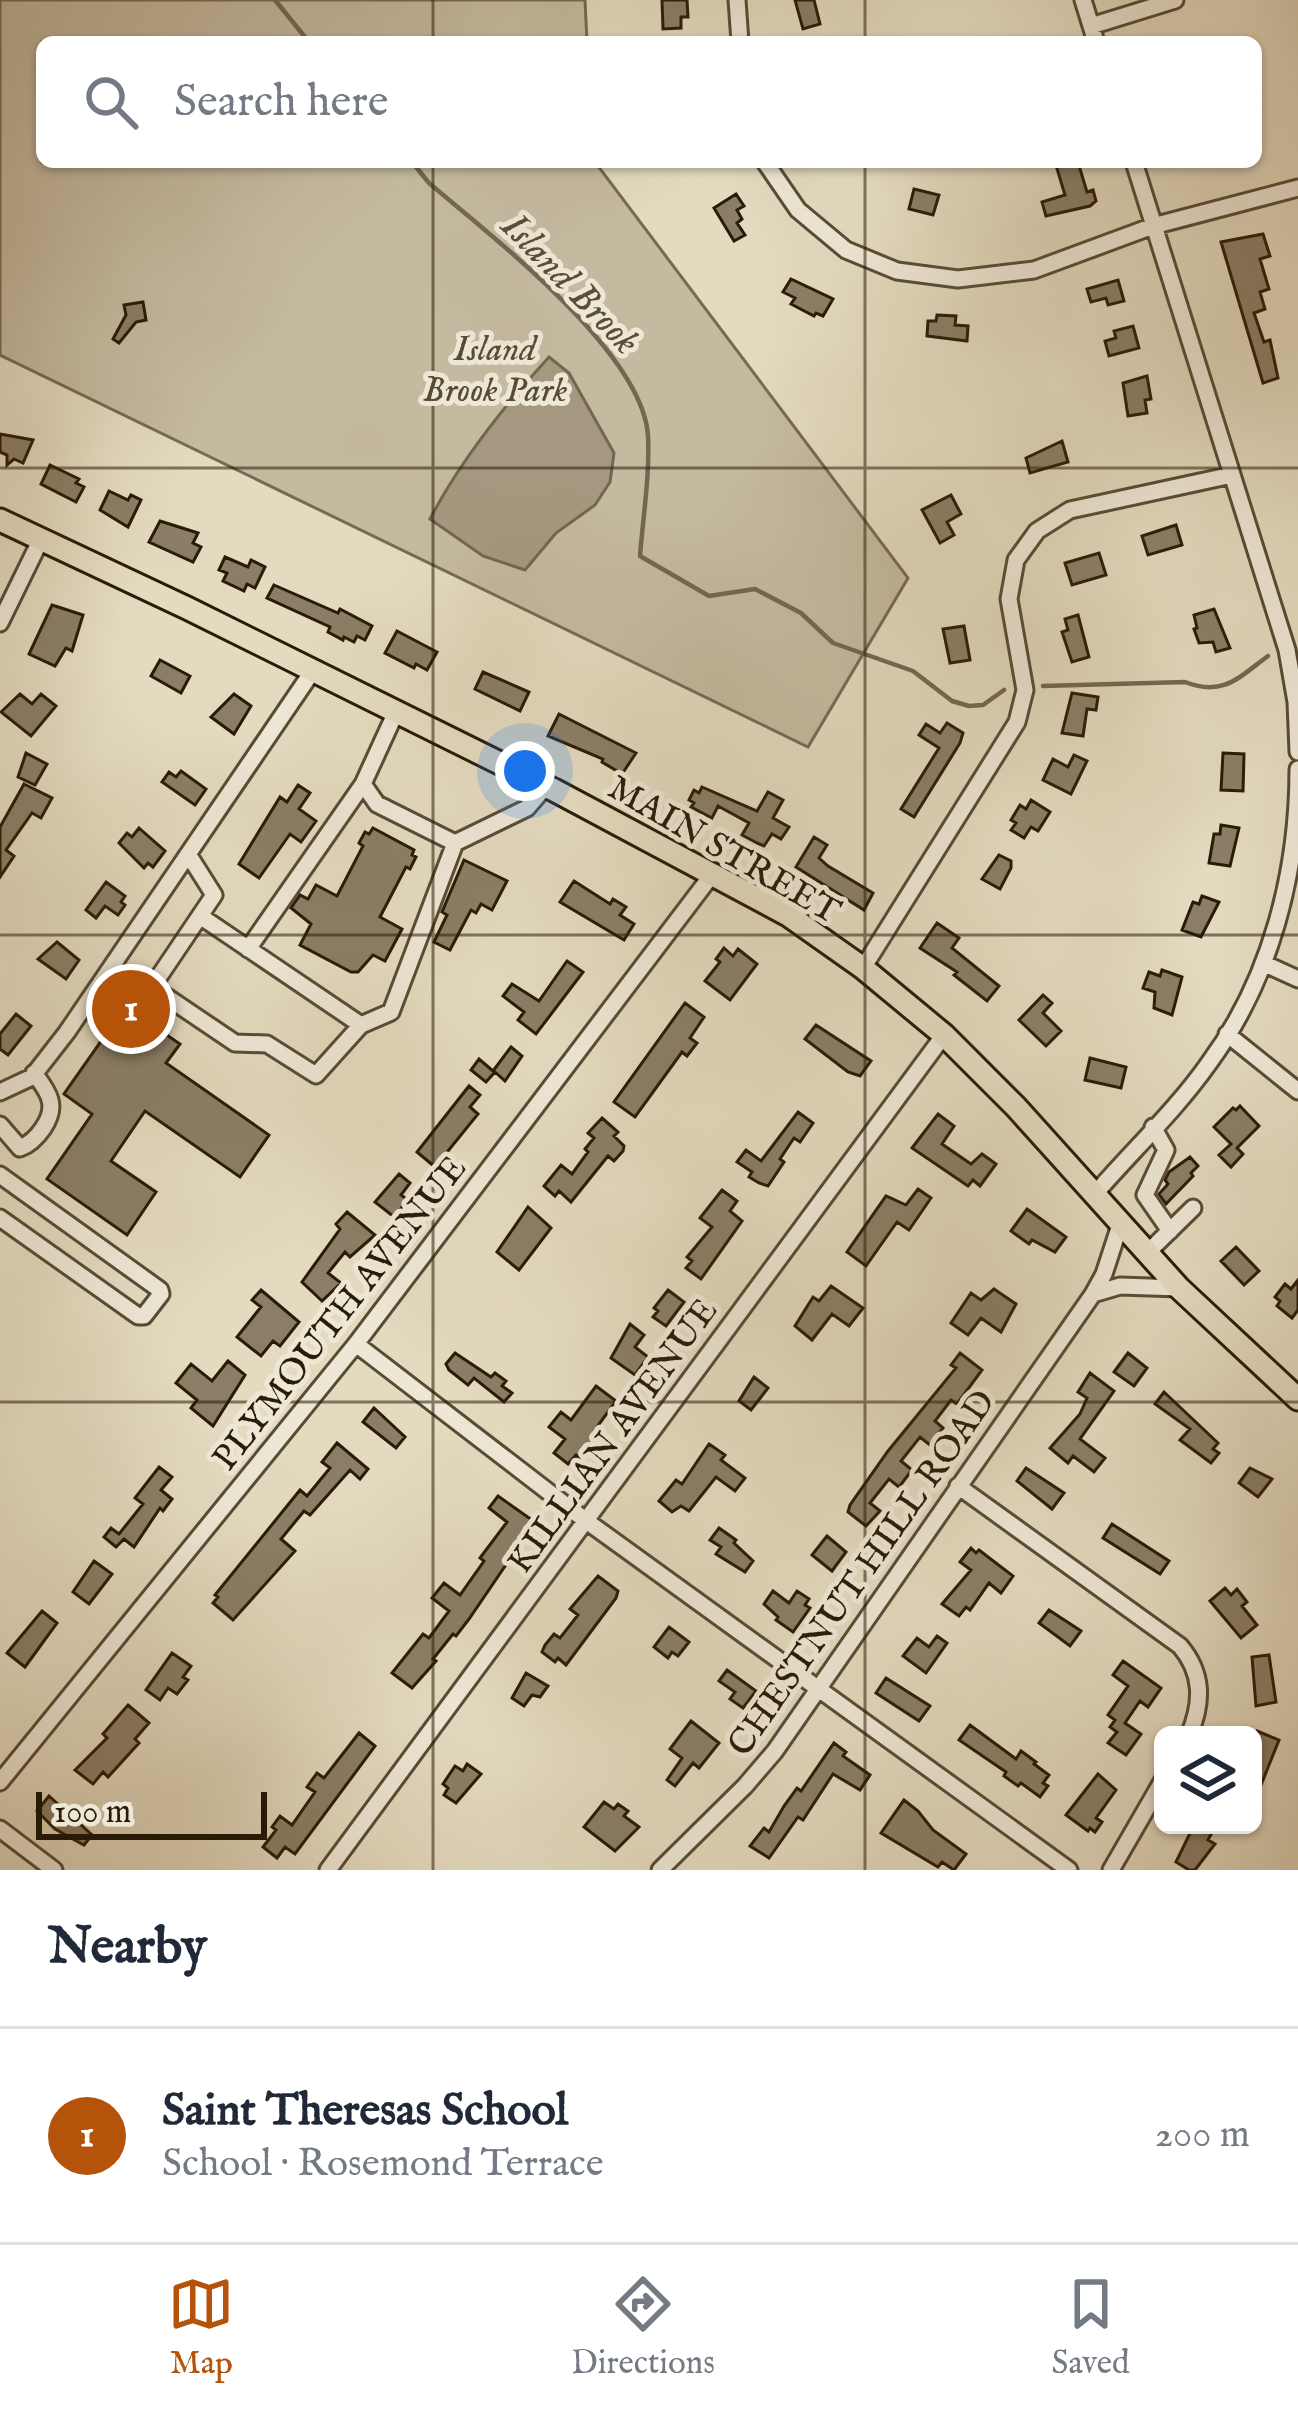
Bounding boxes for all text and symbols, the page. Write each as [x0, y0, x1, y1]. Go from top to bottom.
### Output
search box [36, 36, 1262, 168]
icon: search [78, 69, 144, 135]
text: Search here [174, 74, 388, 131]
water label: Island Brook [489, 202, 650, 366]
park label: Island Brook Park [423, 327, 567, 414]
your location [495, 741, 555, 801]
street label: MAIN STREET [599, 766, 848, 936]
pin: 1 [92, 964, 170, 1054]
street label: PLYMOUTH AVENUE [203, 1147, 478, 1481]
street label: KILLIAN AVENUE [498, 1290, 729, 1583]
street label: CHESTNUT HILL ROAD [718, 1381, 1007, 1766]
map controls [1154, 1726, 1262, 1834]
button: layers [1154, 1726, 1262, 1834]
scale bar [36, 1786, 267, 1839]
text: 100 m [54, 1792, 131, 1834]
text: Nearby [48, 1916, 207, 1981]
text: Saint Theresas School [162, 2083, 568, 2140]
text: 1 [80, 2111, 94, 2160]
text: 200 m [1155, 2111, 1250, 2160]
text: School · Rosemond Terrace [162, 2140, 604, 2189]
tab: Map [168, 2271, 234, 2385]
tab: Directions [571, 2271, 715, 2385]
tab: Saved [1052, 2271, 1130, 2385]

